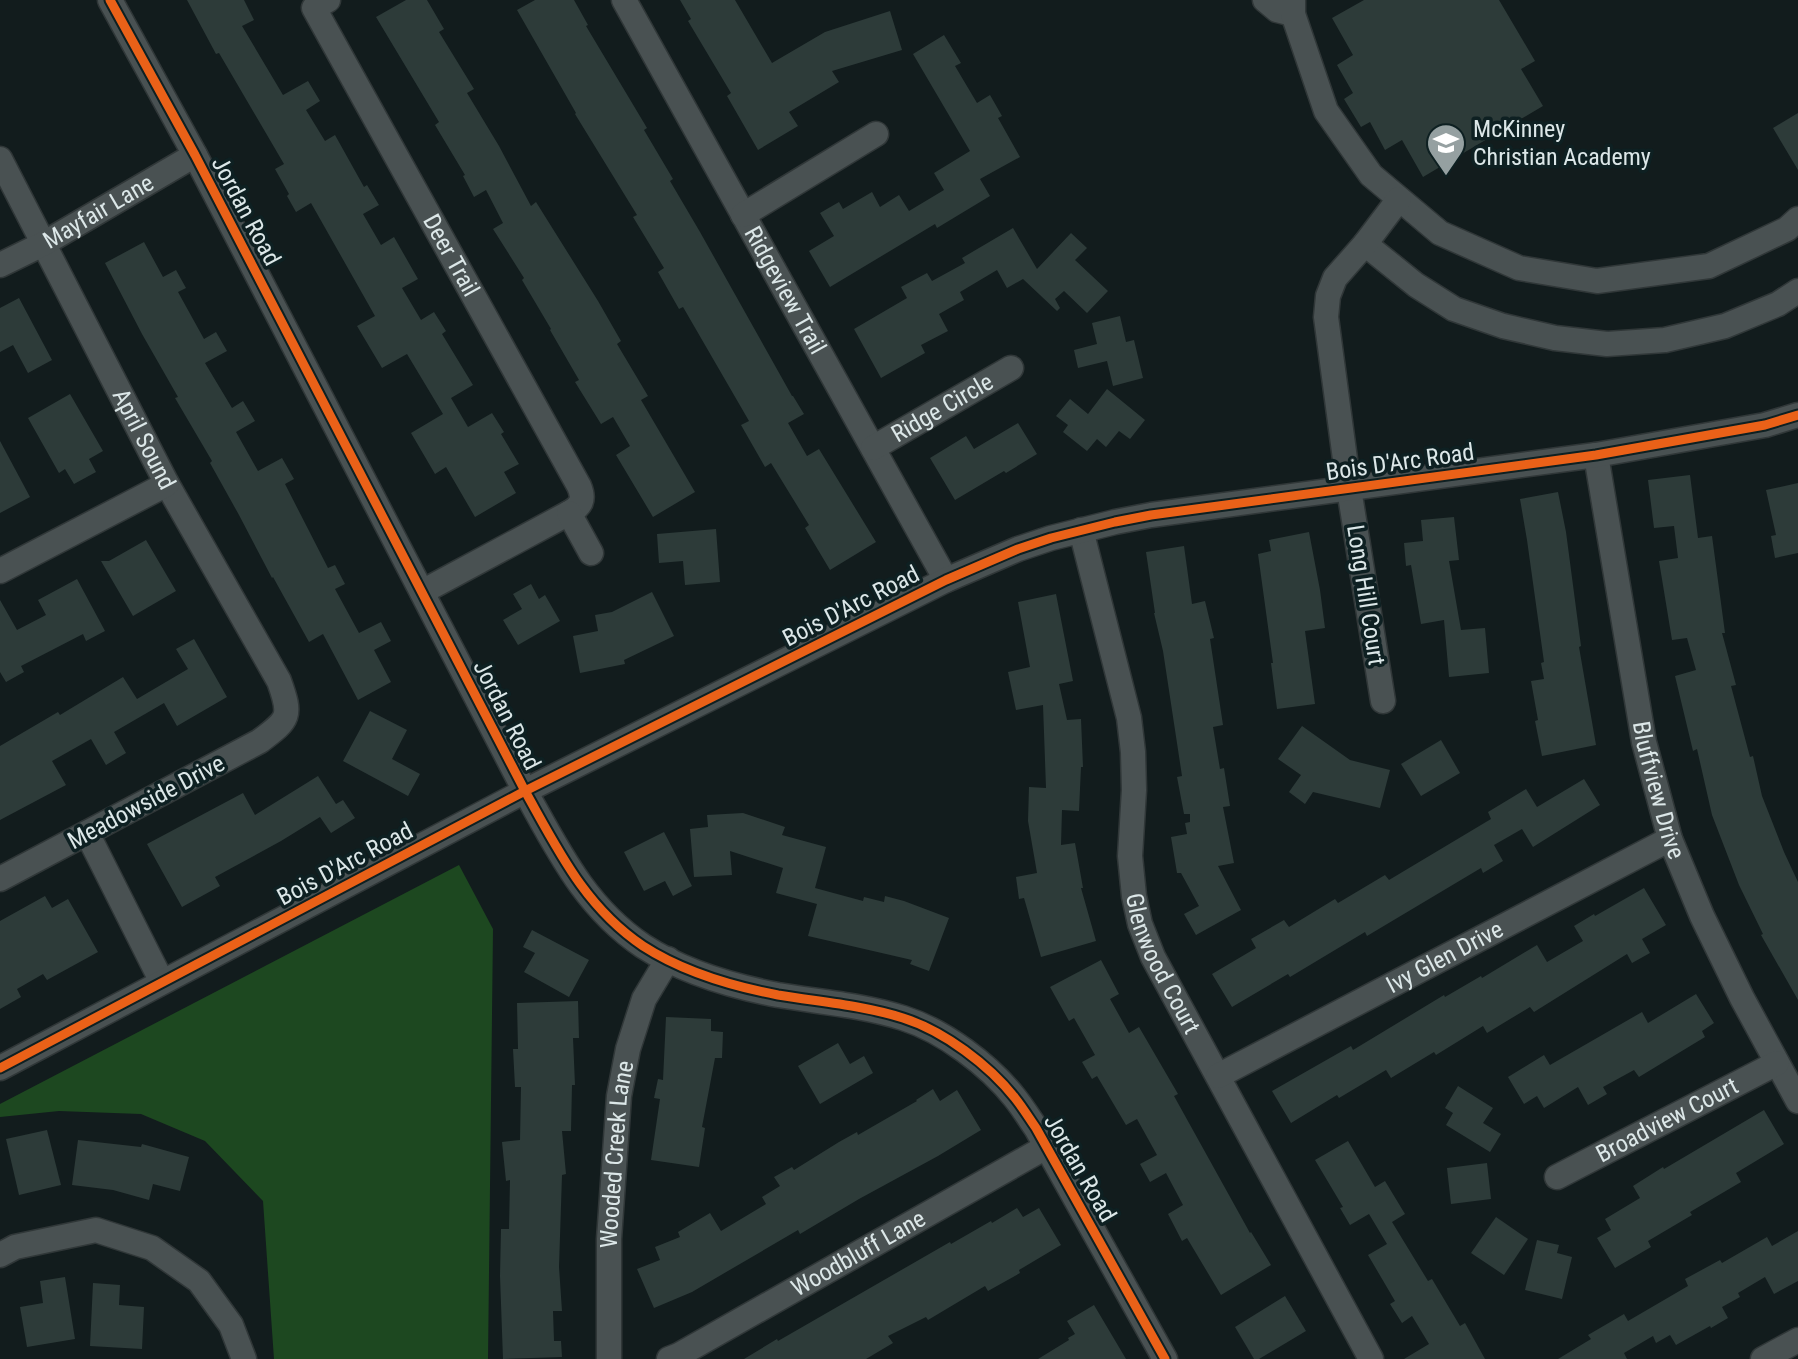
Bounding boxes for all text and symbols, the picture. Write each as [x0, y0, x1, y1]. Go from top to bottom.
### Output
place label: McKinney Christian Academy [1473, 115, 1651, 171]
school or university icon: McKinney Christian Academy [1425, 122, 1467, 177]
street label: Jordan Road [206, 152, 286, 270]
street label: Mayfair Lane [38, 168, 158, 255]
street label: Deer Trail [417, 209, 485, 301]
street label: Ridgeview Trail [738, 221, 832, 359]
street label: Ridge Circle [886, 367, 998, 448]
street label: April Sound [107, 384, 181, 494]
street label: Bois D'Arc Road [1324, 438, 1476, 486]
street label: Long Hill Court [1341, 523, 1391, 667]
street label: Bois D'Arc Road [778, 560, 924, 652]
street label: Jordan Road [467, 655, 547, 775]
street label: Bluffview Drive [1627, 719, 1691, 863]
street label: Meadowside Drive [63, 749, 229, 855]
street label: Bois D'Arc Road [273, 817, 417, 911]
street label: Glenwood Court [1120, 891, 1206, 1039]
street label: Ivy Glen Drive [1382, 915, 1508, 999]
street label: Wooded Creek Lane [595, 1058, 639, 1248]
street label: Broadview Court [1591, 1072, 1743, 1168]
street label: Jordan Road [1038, 1109, 1122, 1227]
street label: Woodbluff Lane [787, 1204, 930, 1302]

